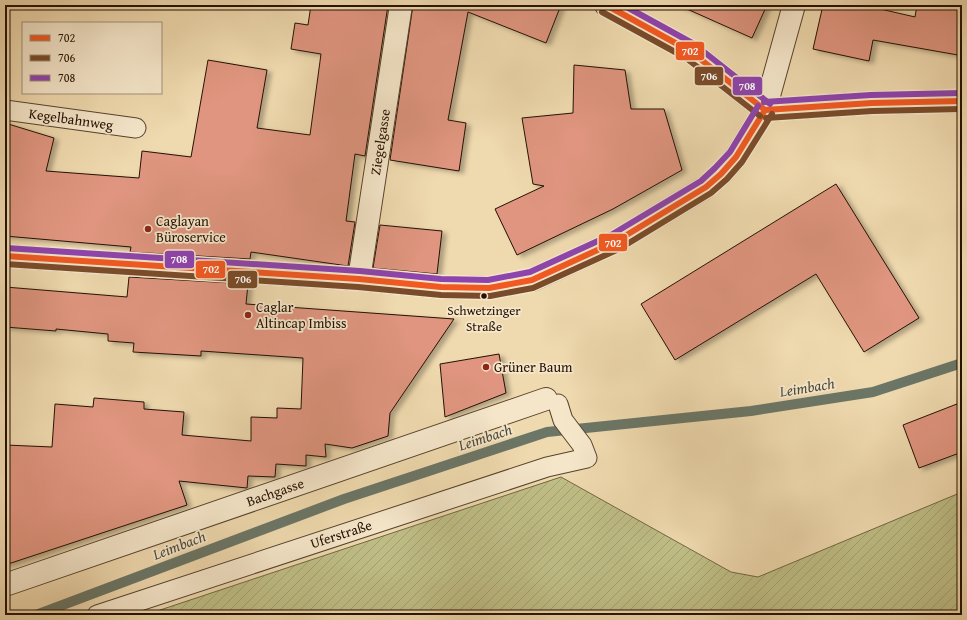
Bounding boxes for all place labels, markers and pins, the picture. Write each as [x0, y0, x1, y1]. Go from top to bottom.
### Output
place label: Caglayan Büroservice [156, 211, 226, 247]
marker: Caglayan Büroservice [143, 224, 153, 234]
marker: Schwetzinger Straße [479, 291, 489, 301]
place label: Caglar Altincap Imbiss [256, 297, 347, 333]
place label: Schwetzinger Straße [447, 301, 521, 336]
marker: Caglar Altincap Imbiss [243, 310, 253, 320]
place label: Grüner Baum [494, 357, 573, 377]
marker: Grüner Baum [481, 362, 491, 372]

